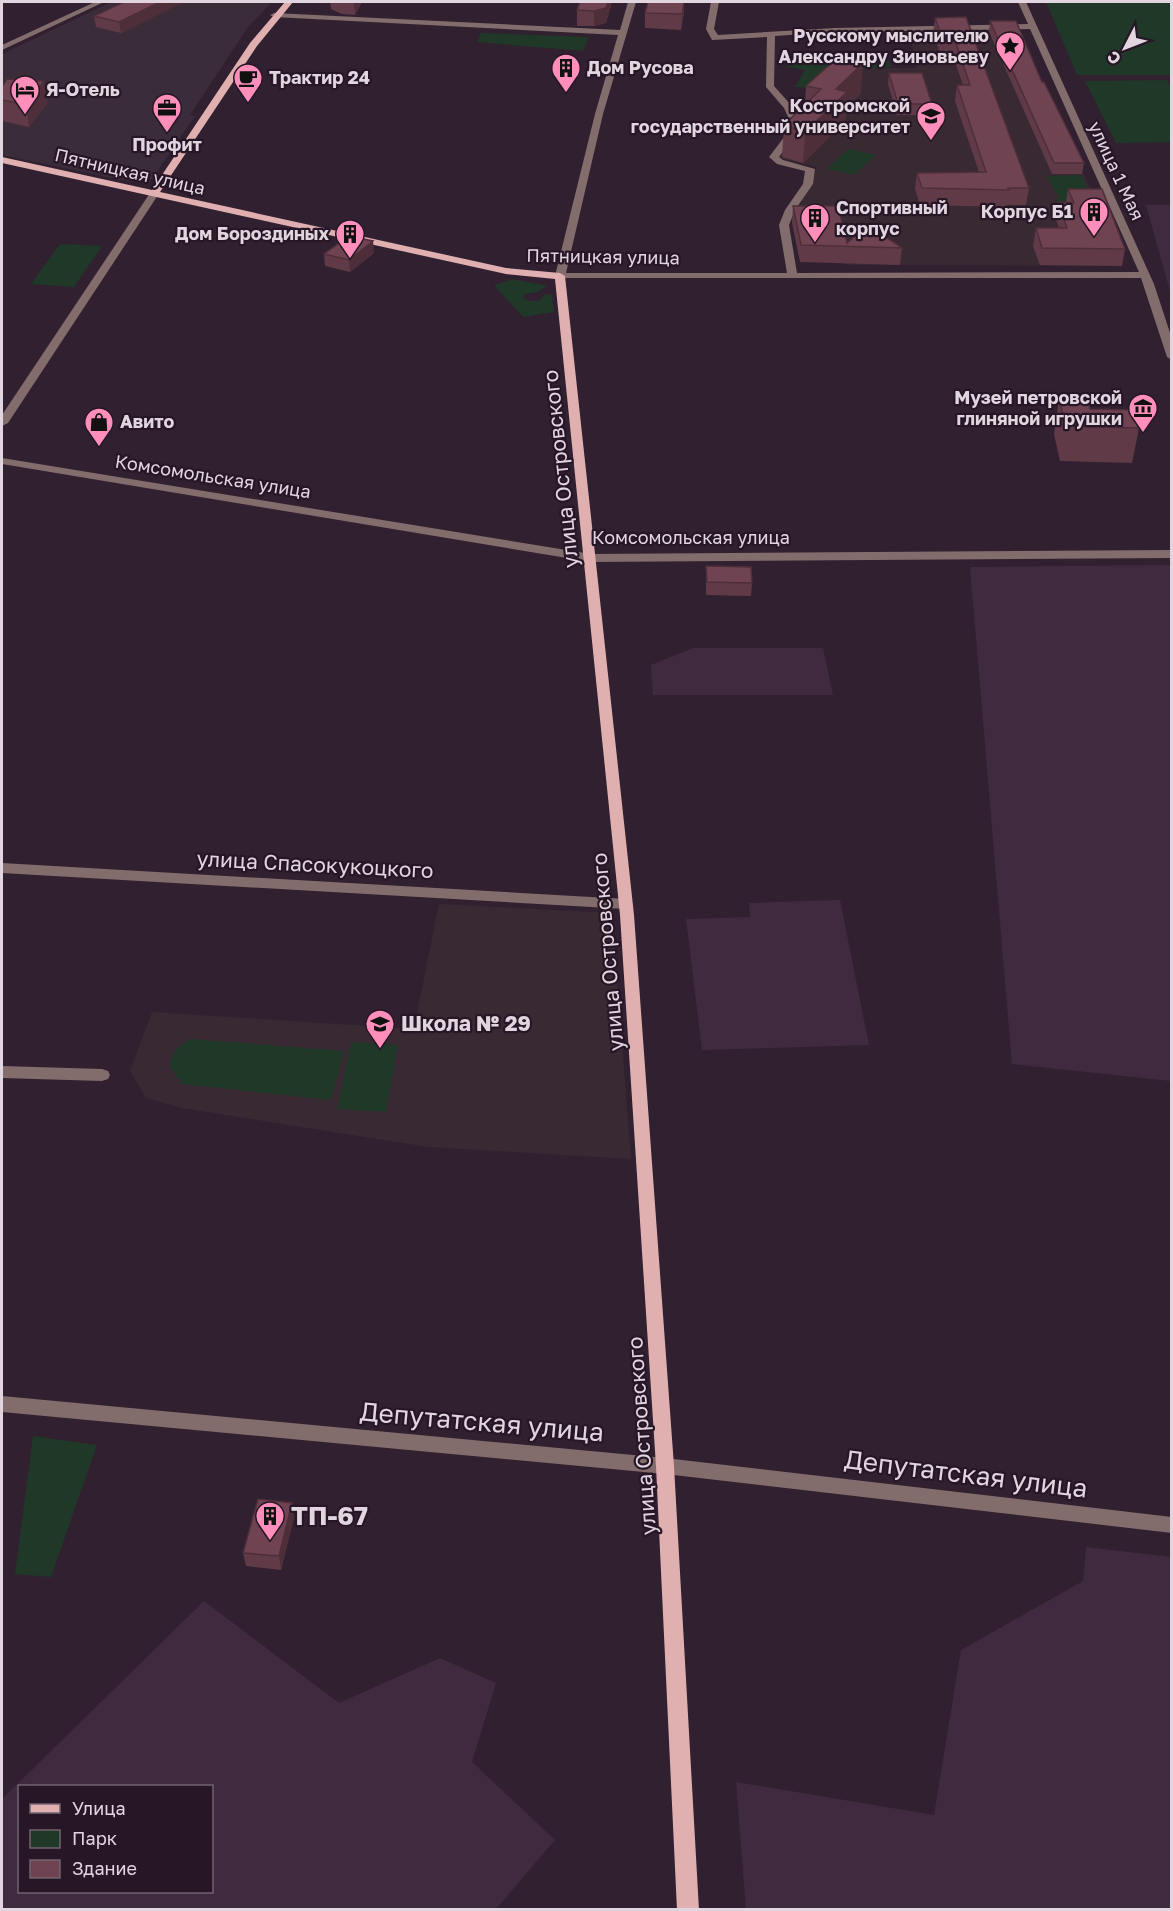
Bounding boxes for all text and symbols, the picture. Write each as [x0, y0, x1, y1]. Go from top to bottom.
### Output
north arrow [1095, 18, 1155, 78]
place label: Русскому мыслителю Александру Зиновьеву [779, 24, 989, 67]
place icon: Русскому мыслителю Александру Зиновьеву [994, 30, 1026, 72]
text: С [1103, 47, 1125, 69]
building icon: Дом Русова [550, 52, 582, 94]
place label: Дом Русова [587, 56, 694, 78]
cafe icon: Трактир 24 [232, 62, 264, 104]
place label: Трактир 24 [269, 66, 370, 88]
hotel icon: Я-Отель [9, 74, 41, 116]
place label: Я-Отель [46, 78, 120, 100]
office icon: Профит [151, 92, 183, 134]
place label: Костромской государственный университет [631, 94, 910, 137]
school or university icon: Костромской государственный университет [915, 100, 947, 142]
street label: улица 1 Мая [1084, 118, 1149, 223]
place label: Профит [132, 133, 202, 155]
street label: Пятницкая улица [53, 143, 208, 199]
place label: Спортивный корпус [836, 196, 948, 239]
building icon: Корпус Б1 [1078, 196, 1110, 238]
place label: Корпус Б1 [981, 200, 1073, 222]
building icon: Спортивный корпус [799, 202, 831, 244]
building icon: Дом Бороздиных [334, 218, 366, 260]
place label: Дом Бороздиных [175, 222, 330, 244]
street label: Пятницкая улица [526, 244, 680, 268]
street label: улица Островского [537, 369, 583, 570]
place label: Музей петровской глиняной игрушки [954, 386, 1122, 429]
museum icon: Музей петровской глиняной игрушки [1127, 392, 1159, 434]
shop icon: Авито [83, 406, 115, 448]
place label: Авито [120, 410, 174, 432]
street label: Комсомольская улица [114, 450, 313, 502]
street label: Комсомольская улица [592, 526, 790, 548]
street label: улица Спасокукоцкого [196, 845, 434, 883]
street label: улица Островского [585, 852, 629, 1052]
school or university icon: Школа № 29 [364, 1008, 396, 1050]
place label: Школа № 29 [401, 1010, 531, 1036]
street label: улица Островского [621, 1336, 661, 1536]
street label: Депутатская улица [359, 1395, 605, 1448]
street label: Депутатская улица [843, 1443, 1089, 1504]
building icon: ТП-67 [254, 1500, 286, 1542]
place label: ТП-67 [291, 1500, 368, 1531]
legend [18, 1785, 213, 1893]
text: Улица [72, 1797, 126, 1819]
text: Парк [72, 1827, 117, 1849]
text: Здание [72, 1857, 137, 1879]

